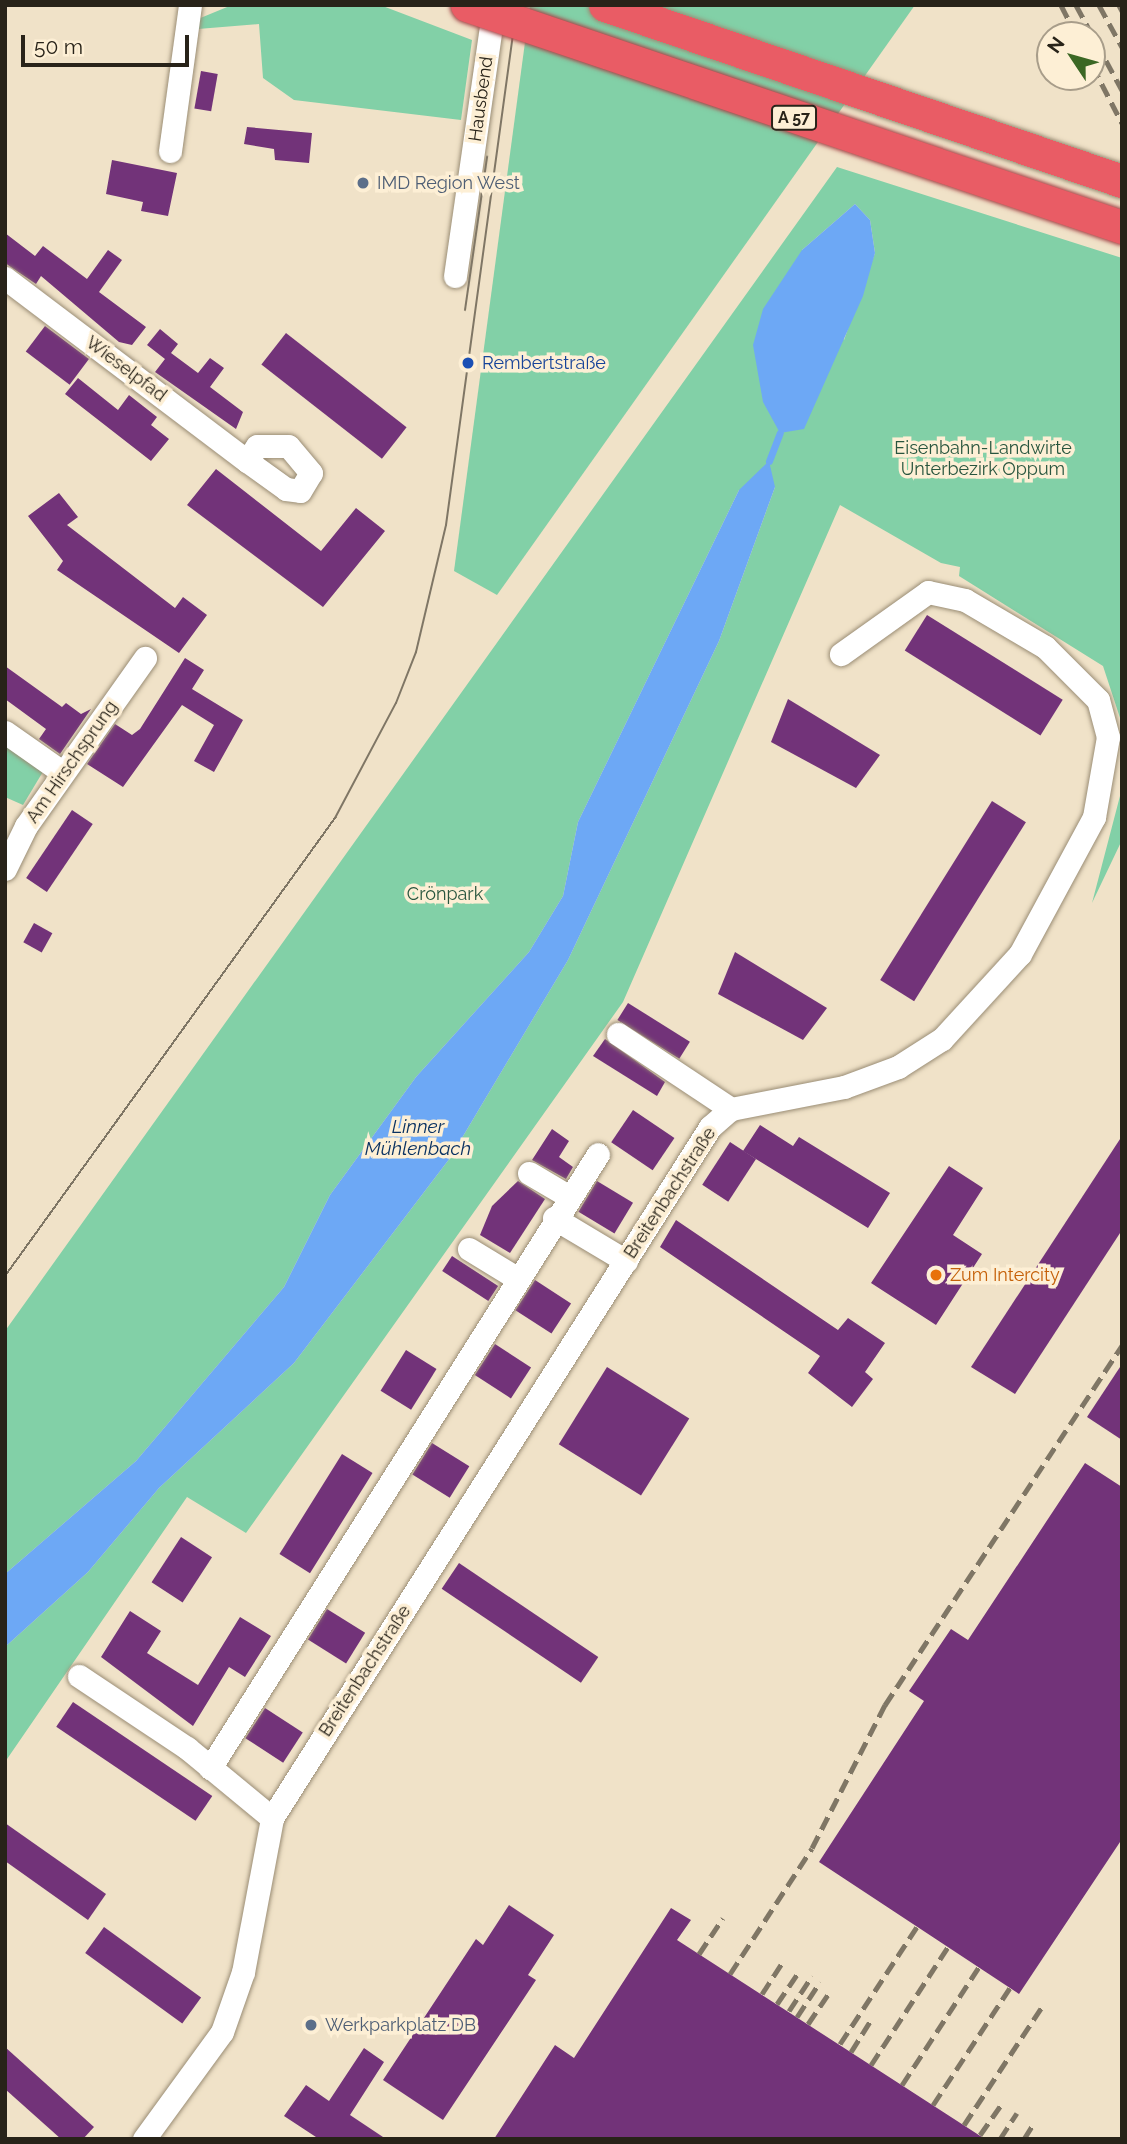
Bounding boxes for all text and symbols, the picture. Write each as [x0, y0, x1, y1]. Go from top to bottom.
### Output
scale bar [24, 21, 192, 65]
north arrow [1036, 21, 1106, 91]
text: N [1042, 33, 1069, 57]
text: 50 m [34, 34, 83, 59]
street label: Hausbend [464, 55, 498, 143]
road number: A 57 [770, 106, 818, 130]
place label: IMD Region West [377, 172, 520, 194]
marker: IMD Region West [355, 175, 371, 191]
street label: Wieselpfad [81, 332, 171, 406]
place label: Rembertstraße [482, 352, 606, 374]
marker: Rembertstraße [460, 355, 476, 371]
park label: Eisenbahn-Landwirte Unterbezirk Oppum [894, 438, 1072, 480]
street label: Am Hirschsprung [22, 697, 122, 827]
park label: Crönpark [407, 883, 483, 905]
water label: Linner Mühlenbach [365, 1116, 471, 1160]
street label: Breitenbachstraße [620, 1123, 720, 1263]
place label: Zum Intercity [950, 1264, 1060, 1286]
marker: Zum Intercity [928, 1267, 944, 1283]
street label: Breitenbachstraße [315, 1601, 415, 1741]
place label: Werkparkplatz DB [325, 2014, 476, 2036]
marker: Werkparkplatz DB [303, 2017, 319, 2033]

